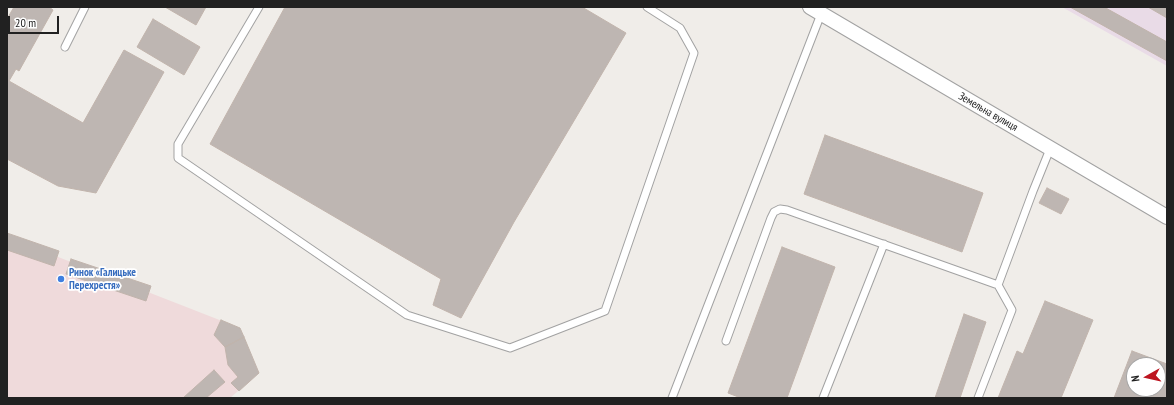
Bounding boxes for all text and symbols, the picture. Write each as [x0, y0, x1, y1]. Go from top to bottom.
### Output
scale bar [10, 8, 61, 34]
text: 20 m [15, 15, 36, 30]
street label: Земельна вулиця [956, 90, 1020, 134]
place label: Ринок «Галицьке Перехрестя» [69, 266, 136, 292]
marker: Ринок «Галицьке Перехрестя» [56, 274, 66, 284]
north arrow [1126, 357, 1166, 397]
text: N [1128, 375, 1142, 382]

